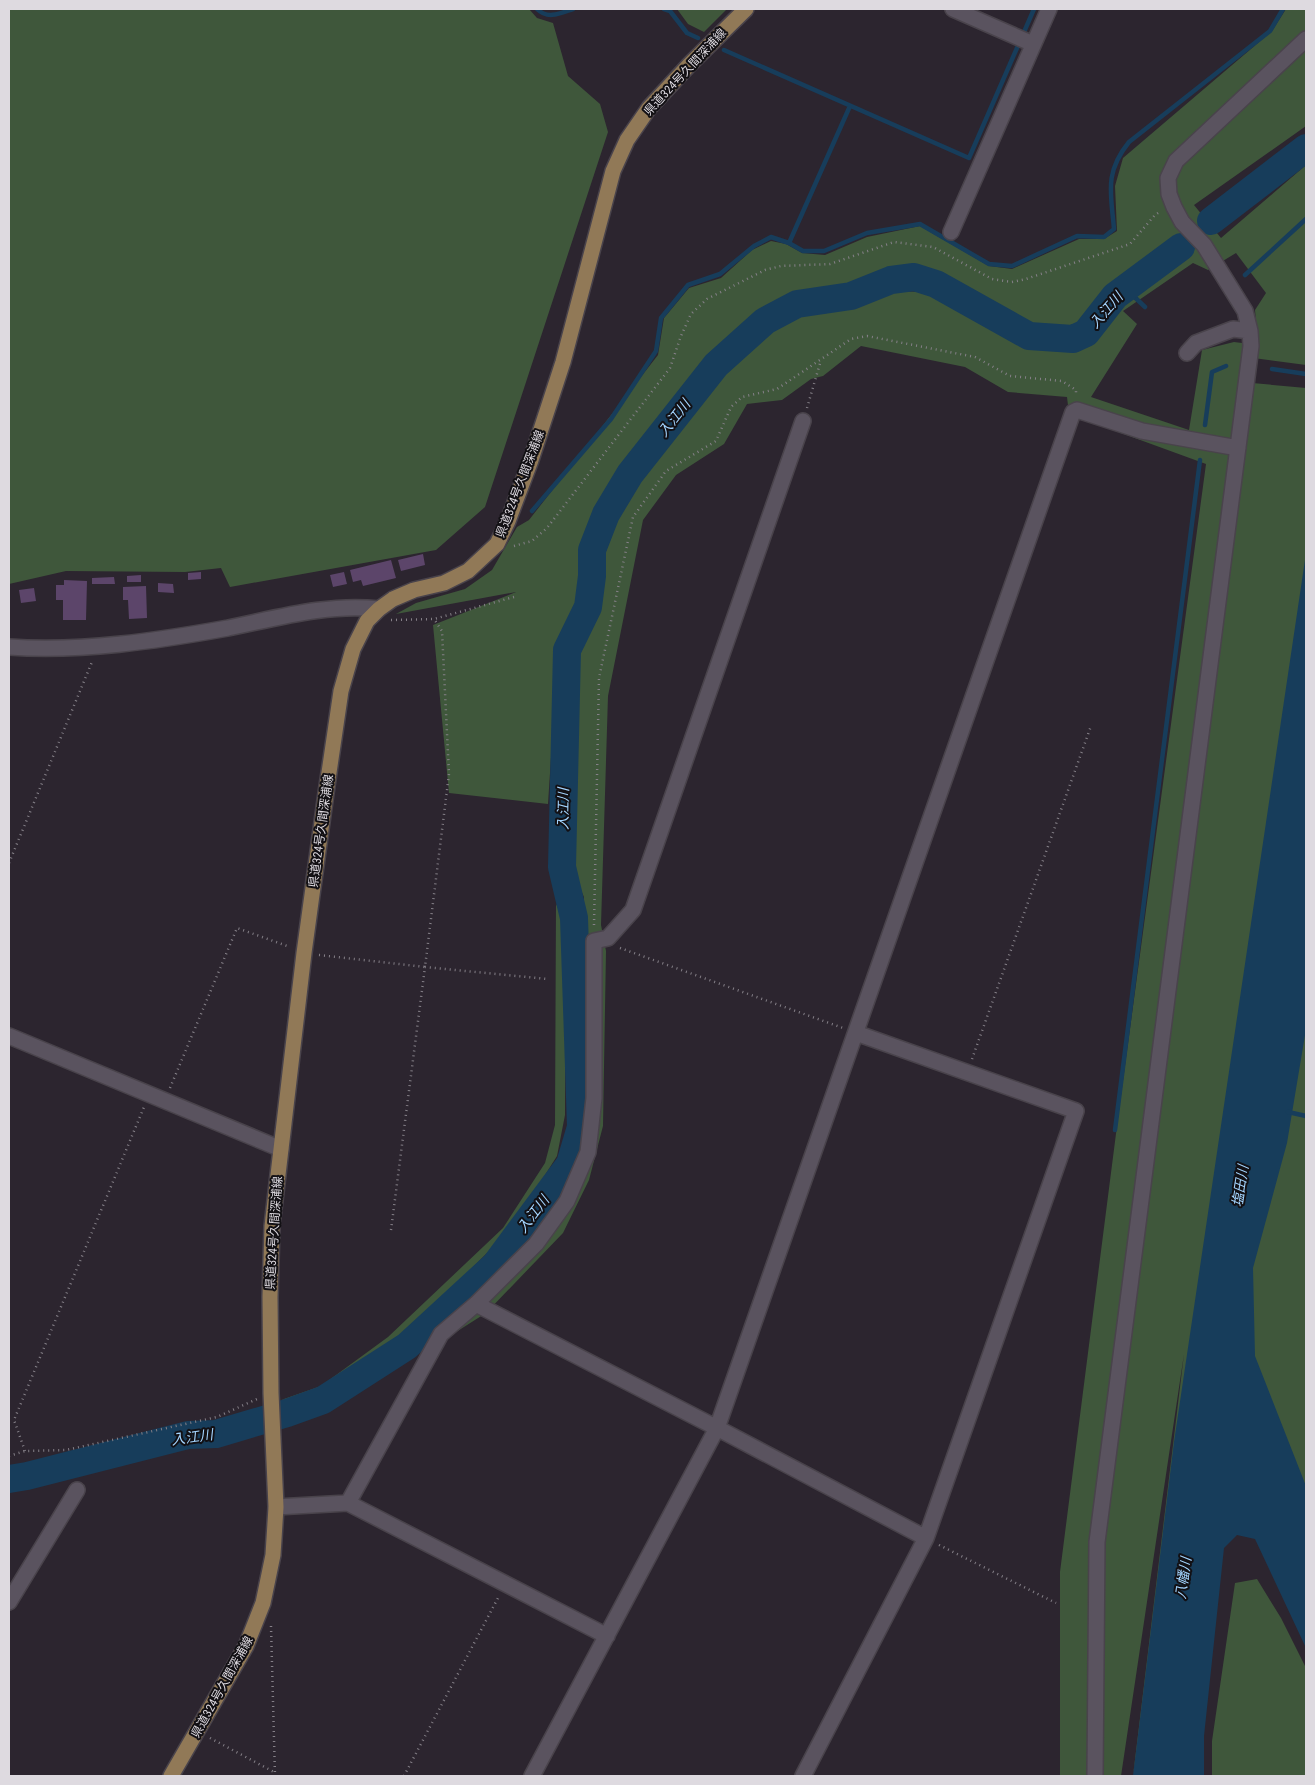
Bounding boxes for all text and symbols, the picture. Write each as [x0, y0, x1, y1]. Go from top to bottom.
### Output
street label: 県道324号久間深浦線 [641, 26, 729, 118]
water label: 入江川 [1086, 287, 1127, 331]
water label: 入江川 [655, 395, 694, 439]
street label: 県道324号久間深浦線 [493, 428, 547, 540]
street label: 県道324号久間深浦線 [306, 774, 336, 888]
water label: 入江川 [555, 786, 571, 830]
water label: 塩田川 [1229, 1162, 1251, 1208]
street label: 県道324号久間深浦線 [263, 1176, 285, 1290]
water label: 入江川 [514, 1191, 553, 1236]
water label: 入江川 [170, 1426, 216, 1448]
water label: 八幡川 [1172, 1554, 1194, 1600]
street label: 県道324号久間深浦線 [188, 1634, 256, 1740]

